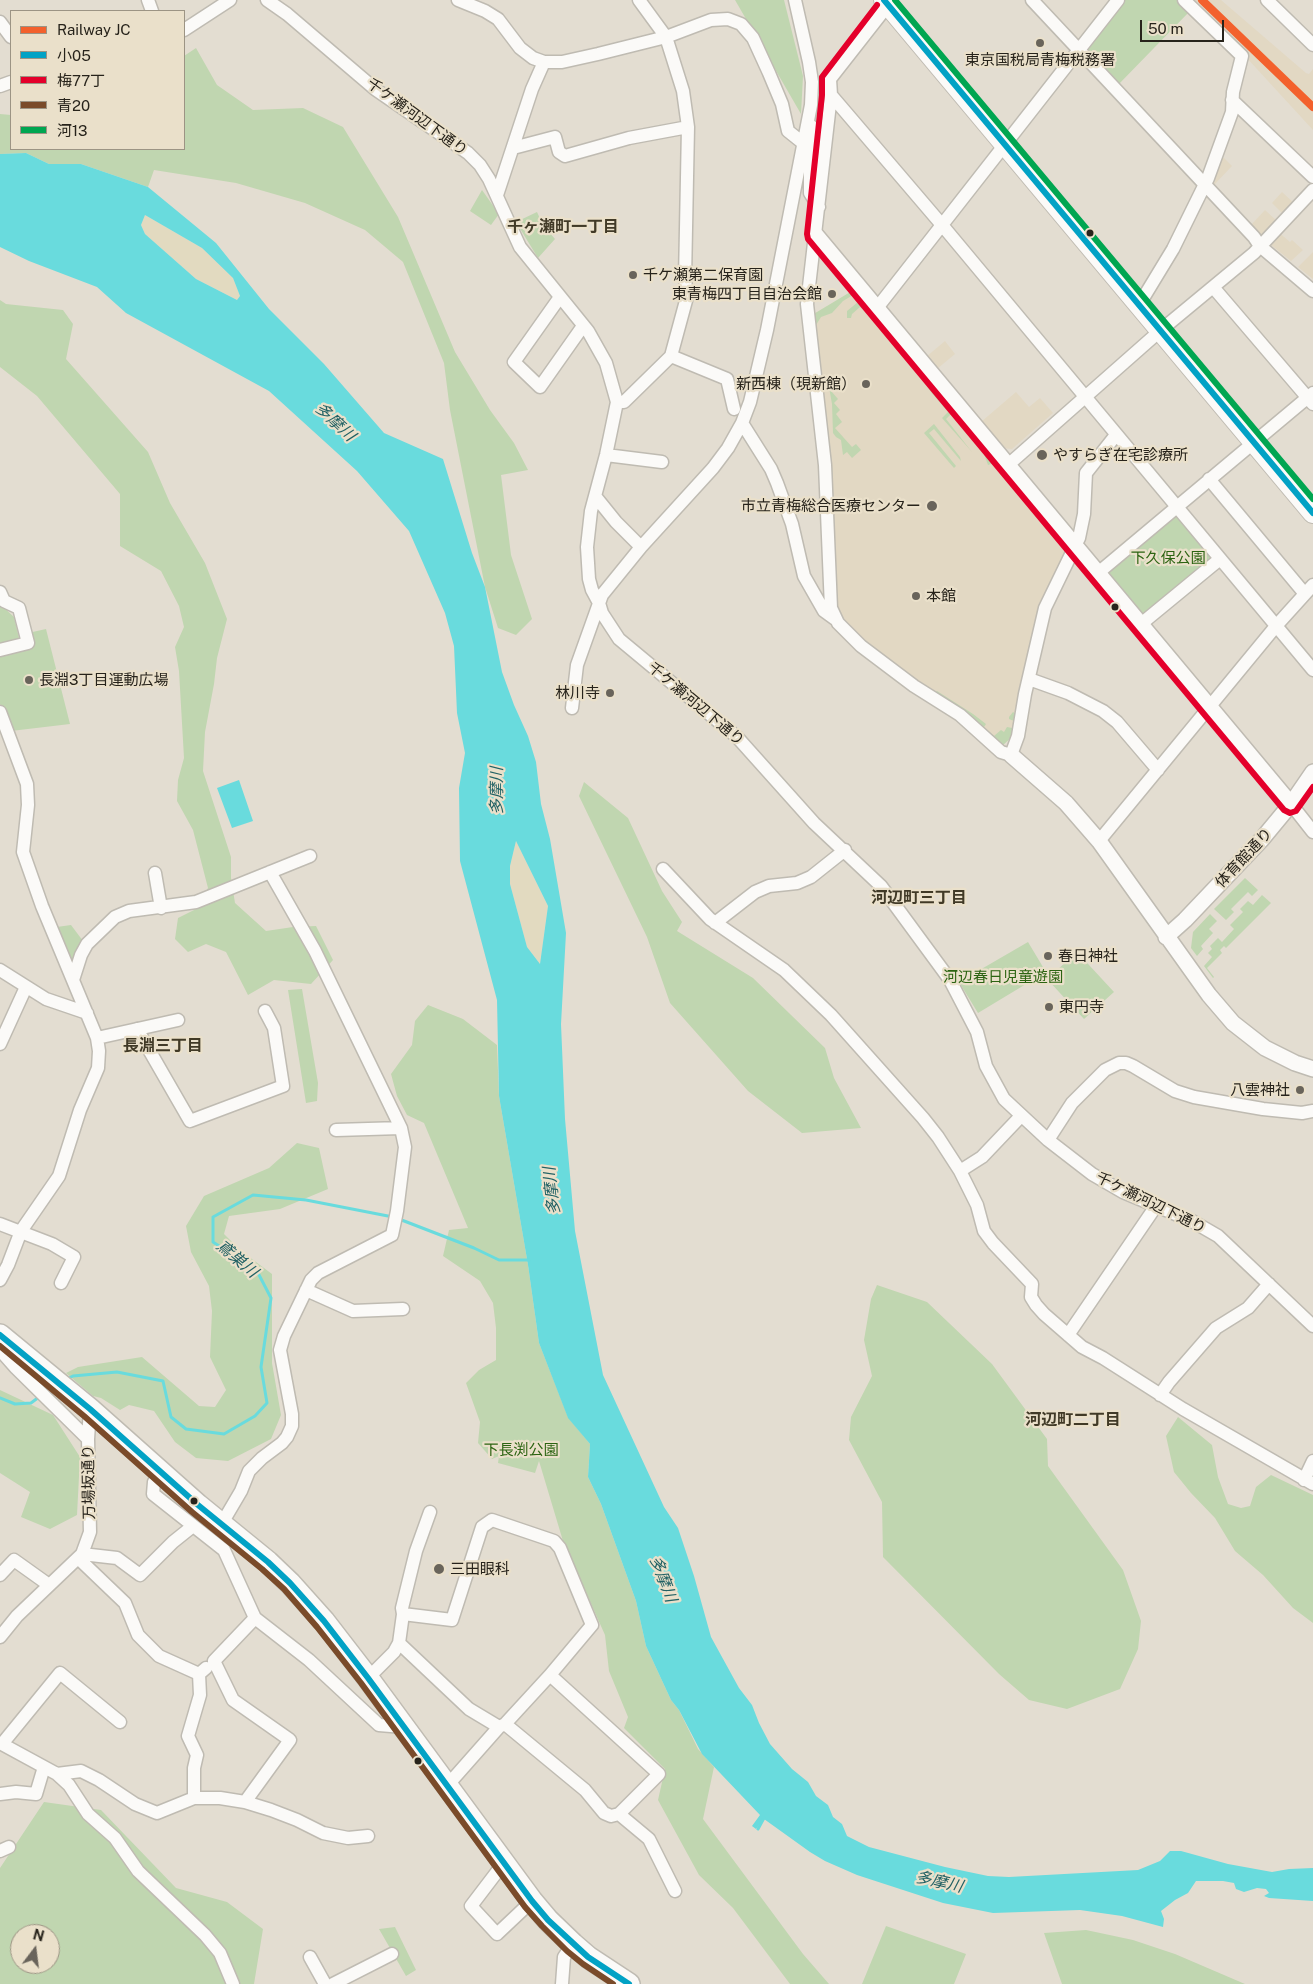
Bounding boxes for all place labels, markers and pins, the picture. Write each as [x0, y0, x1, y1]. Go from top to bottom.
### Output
marker: 東京国税局青梅税務署 [1034, 37, 1046, 49]
place label: 東京国税局青梅税務署 [965, 51, 1115, 69]
unlabelled marker [1085, 228, 1095, 238]
place label: 千ケ瀬第二保育園 [643, 266, 763, 284]
marker: 千ケ瀬第二保育園 [627, 269, 639, 281]
place label: 東青梅四丁目自治会館 [672, 285, 822, 303]
marker: 東青梅四丁目自治会館 [826, 288, 838, 300]
place label: 新西棟（現新館） [736, 375, 856, 393]
marker: 新西棟（現新館） [860, 378, 872, 390]
place label: やすらぎ在宅診療所 [1053, 446, 1188, 464]
marker: やすらぎ在宅診療所 [1035, 448, 1049, 462]
place label: 市立青梅総合医療センター [741, 497, 921, 515]
marker: 市立青梅総合医療センター [925, 499, 939, 513]
place label: 本館 [926, 587, 956, 605]
marker: 本館 [910, 590, 922, 602]
unlabelled marker [1110, 602, 1120, 612]
place label: 長淵3丁目運動広場 [39, 671, 168, 689]
marker: 長淵3丁目運動広場 [23, 674, 35, 686]
place label: 林川寺 [555, 684, 600, 702]
marker: 林川寺 [604, 687, 616, 699]
place label: 春日神社 [1058, 947, 1118, 965]
marker: 春日神社 [1042, 950, 1054, 962]
place label: 東円寺 [1059, 998, 1104, 1016]
marker: 東円寺 [1043, 1001, 1055, 1013]
place label: 八雲神社 [1230, 1081, 1290, 1099]
marker: 八雲神社 [1294, 1084, 1306, 1096]
unlabelled marker [189, 1496, 199, 1506]
place label: 三田眼科 [450, 1560, 510, 1578]
marker: 三田眼科 [432, 1562, 446, 1576]
unlabelled marker [413, 1756, 423, 1766]

